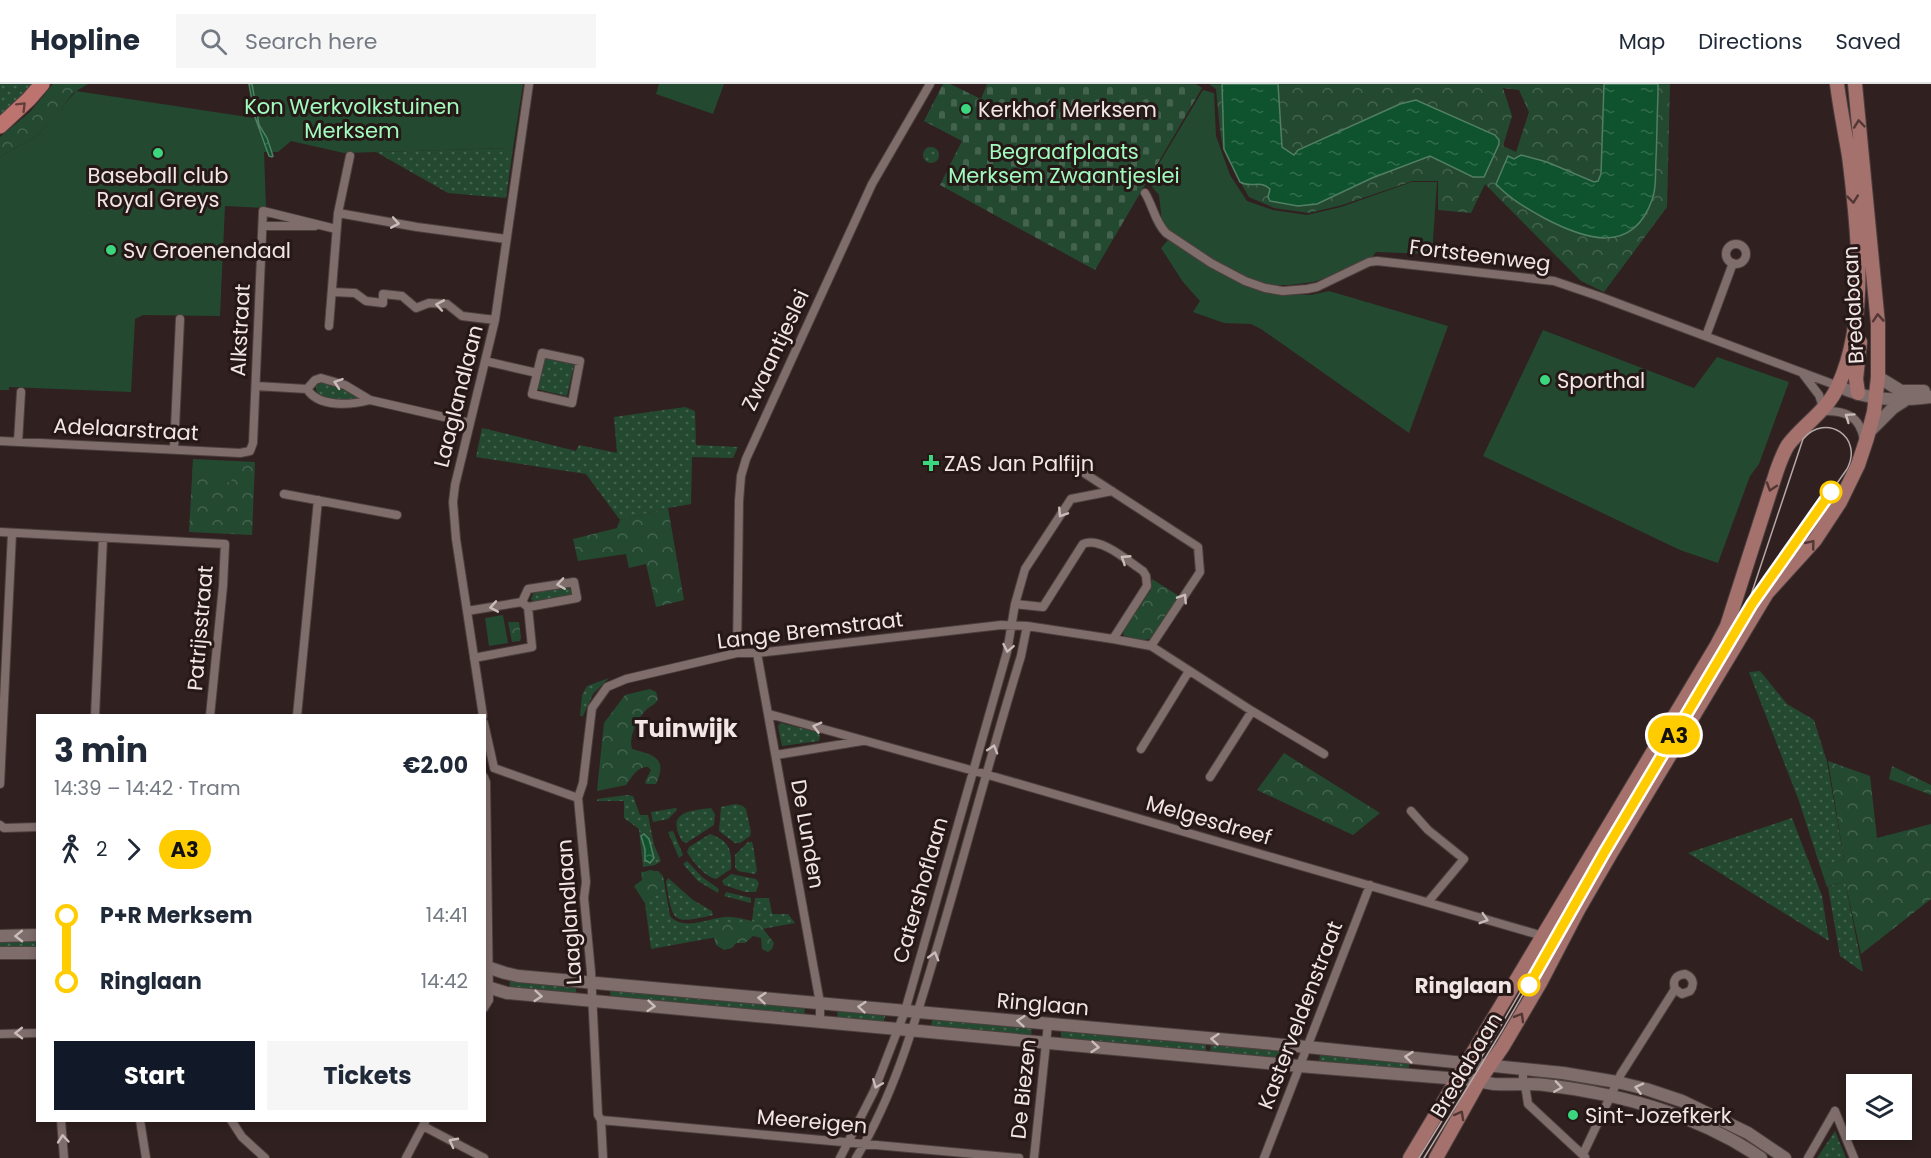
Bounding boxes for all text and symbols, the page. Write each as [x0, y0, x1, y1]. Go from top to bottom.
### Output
search box [176, 14, 596, 68]
text: Hopline [30, 21, 140, 60]
icon: search [197, 25, 230, 58]
text: Search here [245, 26, 377, 57]
text: Map [1619, 27, 1665, 56]
text: Directions [1698, 27, 1802, 56]
text: Saved [1835, 27, 1901, 56]
park label: Kon Werkvolkstuinen Merksem [244, 92, 460, 145]
place label: Kerkhof Merksem [978, 95, 1157, 124]
one-way arrow [15, 102, 25, 113]
marker: Kerkhof Merksem [959, 102, 973, 116]
one-way arrow [1853, 119, 1866, 129]
park label: Begraafplaats Merksem Zwaantjeslei [948, 137, 1180, 190]
marker: Baseball club Royal Greys [151, 146, 165, 160]
place label: Baseball club Royal Greys [88, 161, 228, 214]
one-way arrow [1846, 195, 1859, 204]
one-way arrow [390, 216, 400, 229]
street label: Fortsteenweg [1408, 232, 1552, 278]
place label: Sv Groenendaal [123, 236, 291, 265]
marker: Sv Groenendaal [104, 243, 118, 257]
street label: Bredabaan [1835, 245, 1871, 365]
street label: Alkstraat [223, 283, 257, 377]
street label: Zwaantjeslei [734, 285, 816, 415]
one-way arrow [435, 299, 445, 312]
one-way arrow [1871, 314, 1884, 323]
street label: Laaglandlaan [426, 322, 490, 470]
place label: Sporthal [1557, 366, 1645, 395]
marker: Sporthal [1538, 373, 1552, 387]
one-way arrow [333, 378, 344, 391]
street label: Adelaarstraat [53, 411, 199, 447]
one-way arrow [1845, 413, 1856, 424]
place label: ZAS Jan Palfijn [944, 449, 1094, 478]
marker: ZAS Jan Palfijn [922, 454, 940, 472]
one-way arrow [1766, 481, 1779, 492]
unlabelled marker [1820, 481, 1842, 503]
one-way arrow [1057, 507, 1069, 517]
one-way arrow [1804, 539, 1815, 550]
one-way arrow [1121, 555, 1132, 566]
street label: Patrijsstraat [180, 564, 220, 692]
one-way arrow [556, 578, 565, 590]
one-way arrow [1176, 594, 1187, 605]
one-way arrow [489, 600, 499, 612]
street label: Lange Bremstraat [715, 604, 905, 656]
one-way arrow [1002, 643, 1015, 653]
district label: Tuinwijk [634, 712, 738, 745]
line badge: A3 [1647, 716, 1701, 754]
text: A3 [1660, 721, 1688, 750]
one-way arrow [812, 722, 823, 734]
text: 3 min [54, 727, 148, 774]
one-way arrow [986, 744, 998, 754]
text: €2.00 [403, 750, 468, 781]
text: 14:39 – 14:42 · Tram [54, 774, 240, 802]
street label: De Lunden [784, 777, 832, 891]
street label: Melgesdreef [1143, 788, 1275, 852]
street label: Catershoflaan [885, 814, 955, 966]
icon: walk [54, 833, 87, 866]
icon: forward [117, 833, 150, 866]
text: 2 [96, 835, 108, 863]
text: A3 [171, 835, 199, 864]
street label: Laaglandlaan [549, 838, 589, 986]
text: P+R Merksem [100, 900, 252, 931]
text: 14:41 [426, 901, 468, 929]
one-way arrow [1478, 912, 1489, 924]
street label: Kasterveldenstraat [1251, 917, 1349, 1113]
one-way arrow [14, 929, 23, 942]
one-way arrow [927, 951, 939, 962]
text: Ringlaan [100, 966, 202, 997]
text: 14:42 [421, 967, 468, 995]
place label: Ringlaan [1415, 971, 1512, 1000]
marker: Ringlaan [1518, 974, 1540, 996]
street label: Ringlaan [996, 986, 1090, 1022]
one-way arrow [533, 989, 543, 1002]
one-way arrow [757, 992, 766, 1005]
one-way arrow [646, 999, 656, 1012]
one-way arrow [858, 1001, 867, 1014]
street label: Bredabaan [1423, 1007, 1509, 1123]
one-way arrow [1512, 1013, 1524, 1023]
one-way arrow [1016, 1015, 1025, 1028]
one-way arrow [14, 1027, 23, 1040]
one-way arrow [1211, 1033, 1220, 1046]
street label: De Biezen [1003, 1037, 1043, 1141]
one-way arrow [1090, 1040, 1099, 1053]
button: Start [54, 1041, 255, 1110]
button: Tickets [267, 1041, 468, 1110]
one-way arrow [1405, 1051, 1414, 1064]
map controls [1846, 1074, 1912, 1140]
button: layers [1846, 1074, 1912, 1140]
one-way arrow [872, 1078, 884, 1089]
one-way arrow [1554, 1080, 1563, 1092]
one-way arrow [1634, 1082, 1644, 1095]
place label: Sint-Jozefkerk [1585, 1101, 1732, 1130]
street label: Meereigen [756, 1102, 868, 1140]
marker: Sint-Jozefkerk [1566, 1108, 1580, 1122]
one-way arrow [1453, 1111, 1464, 1121]
one-way arrow [57, 1135, 70, 1144]
one-way arrow [449, 1138, 460, 1149]

